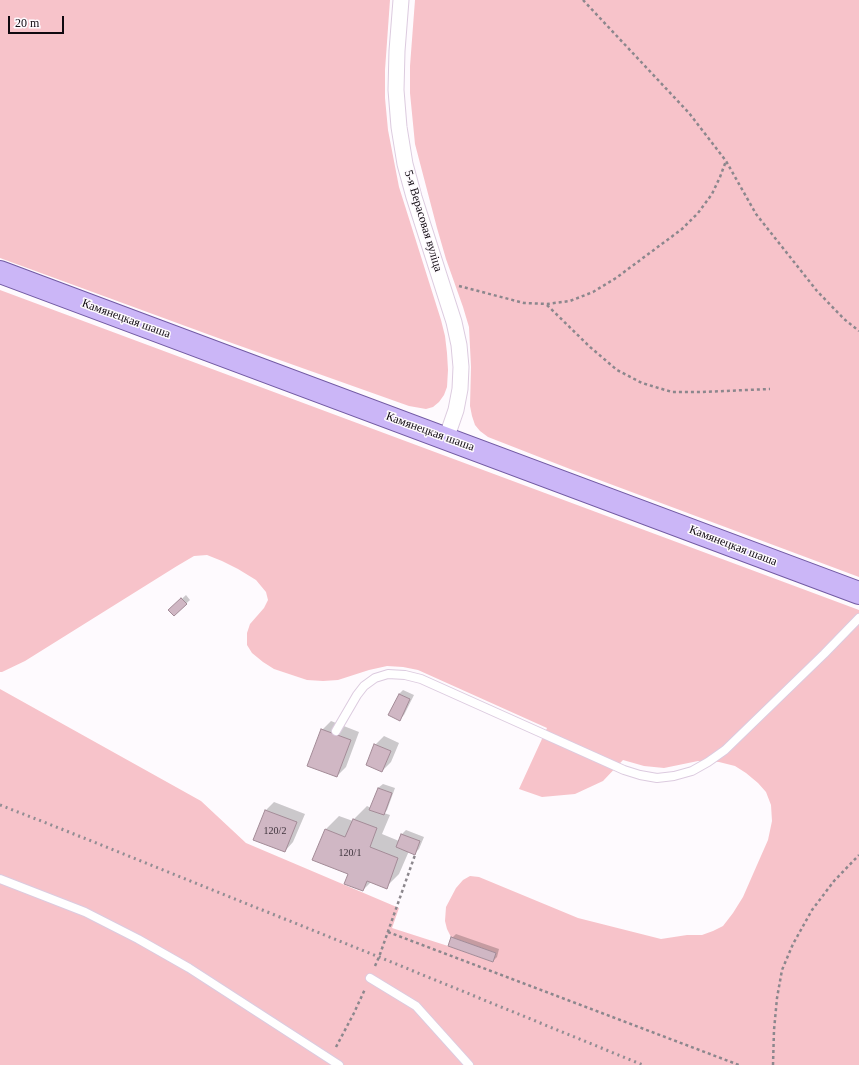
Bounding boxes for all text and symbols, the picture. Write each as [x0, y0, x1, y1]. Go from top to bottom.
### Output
scale bar [10, 8, 66, 34]
text: 20 m [15, 16, 39, 30]
street label: 5-я Верасовая вуліца [401, 168, 445, 274]
street label: Камянецкая шаша [80, 296, 172, 342]
street label: Камянецкая шаша [384, 409, 476, 455]
street label: Камянецкая шаша [687, 523, 779, 569]
house number: 120/2 [264, 825, 286, 837]
house number: 120/1 [339, 847, 361, 859]

